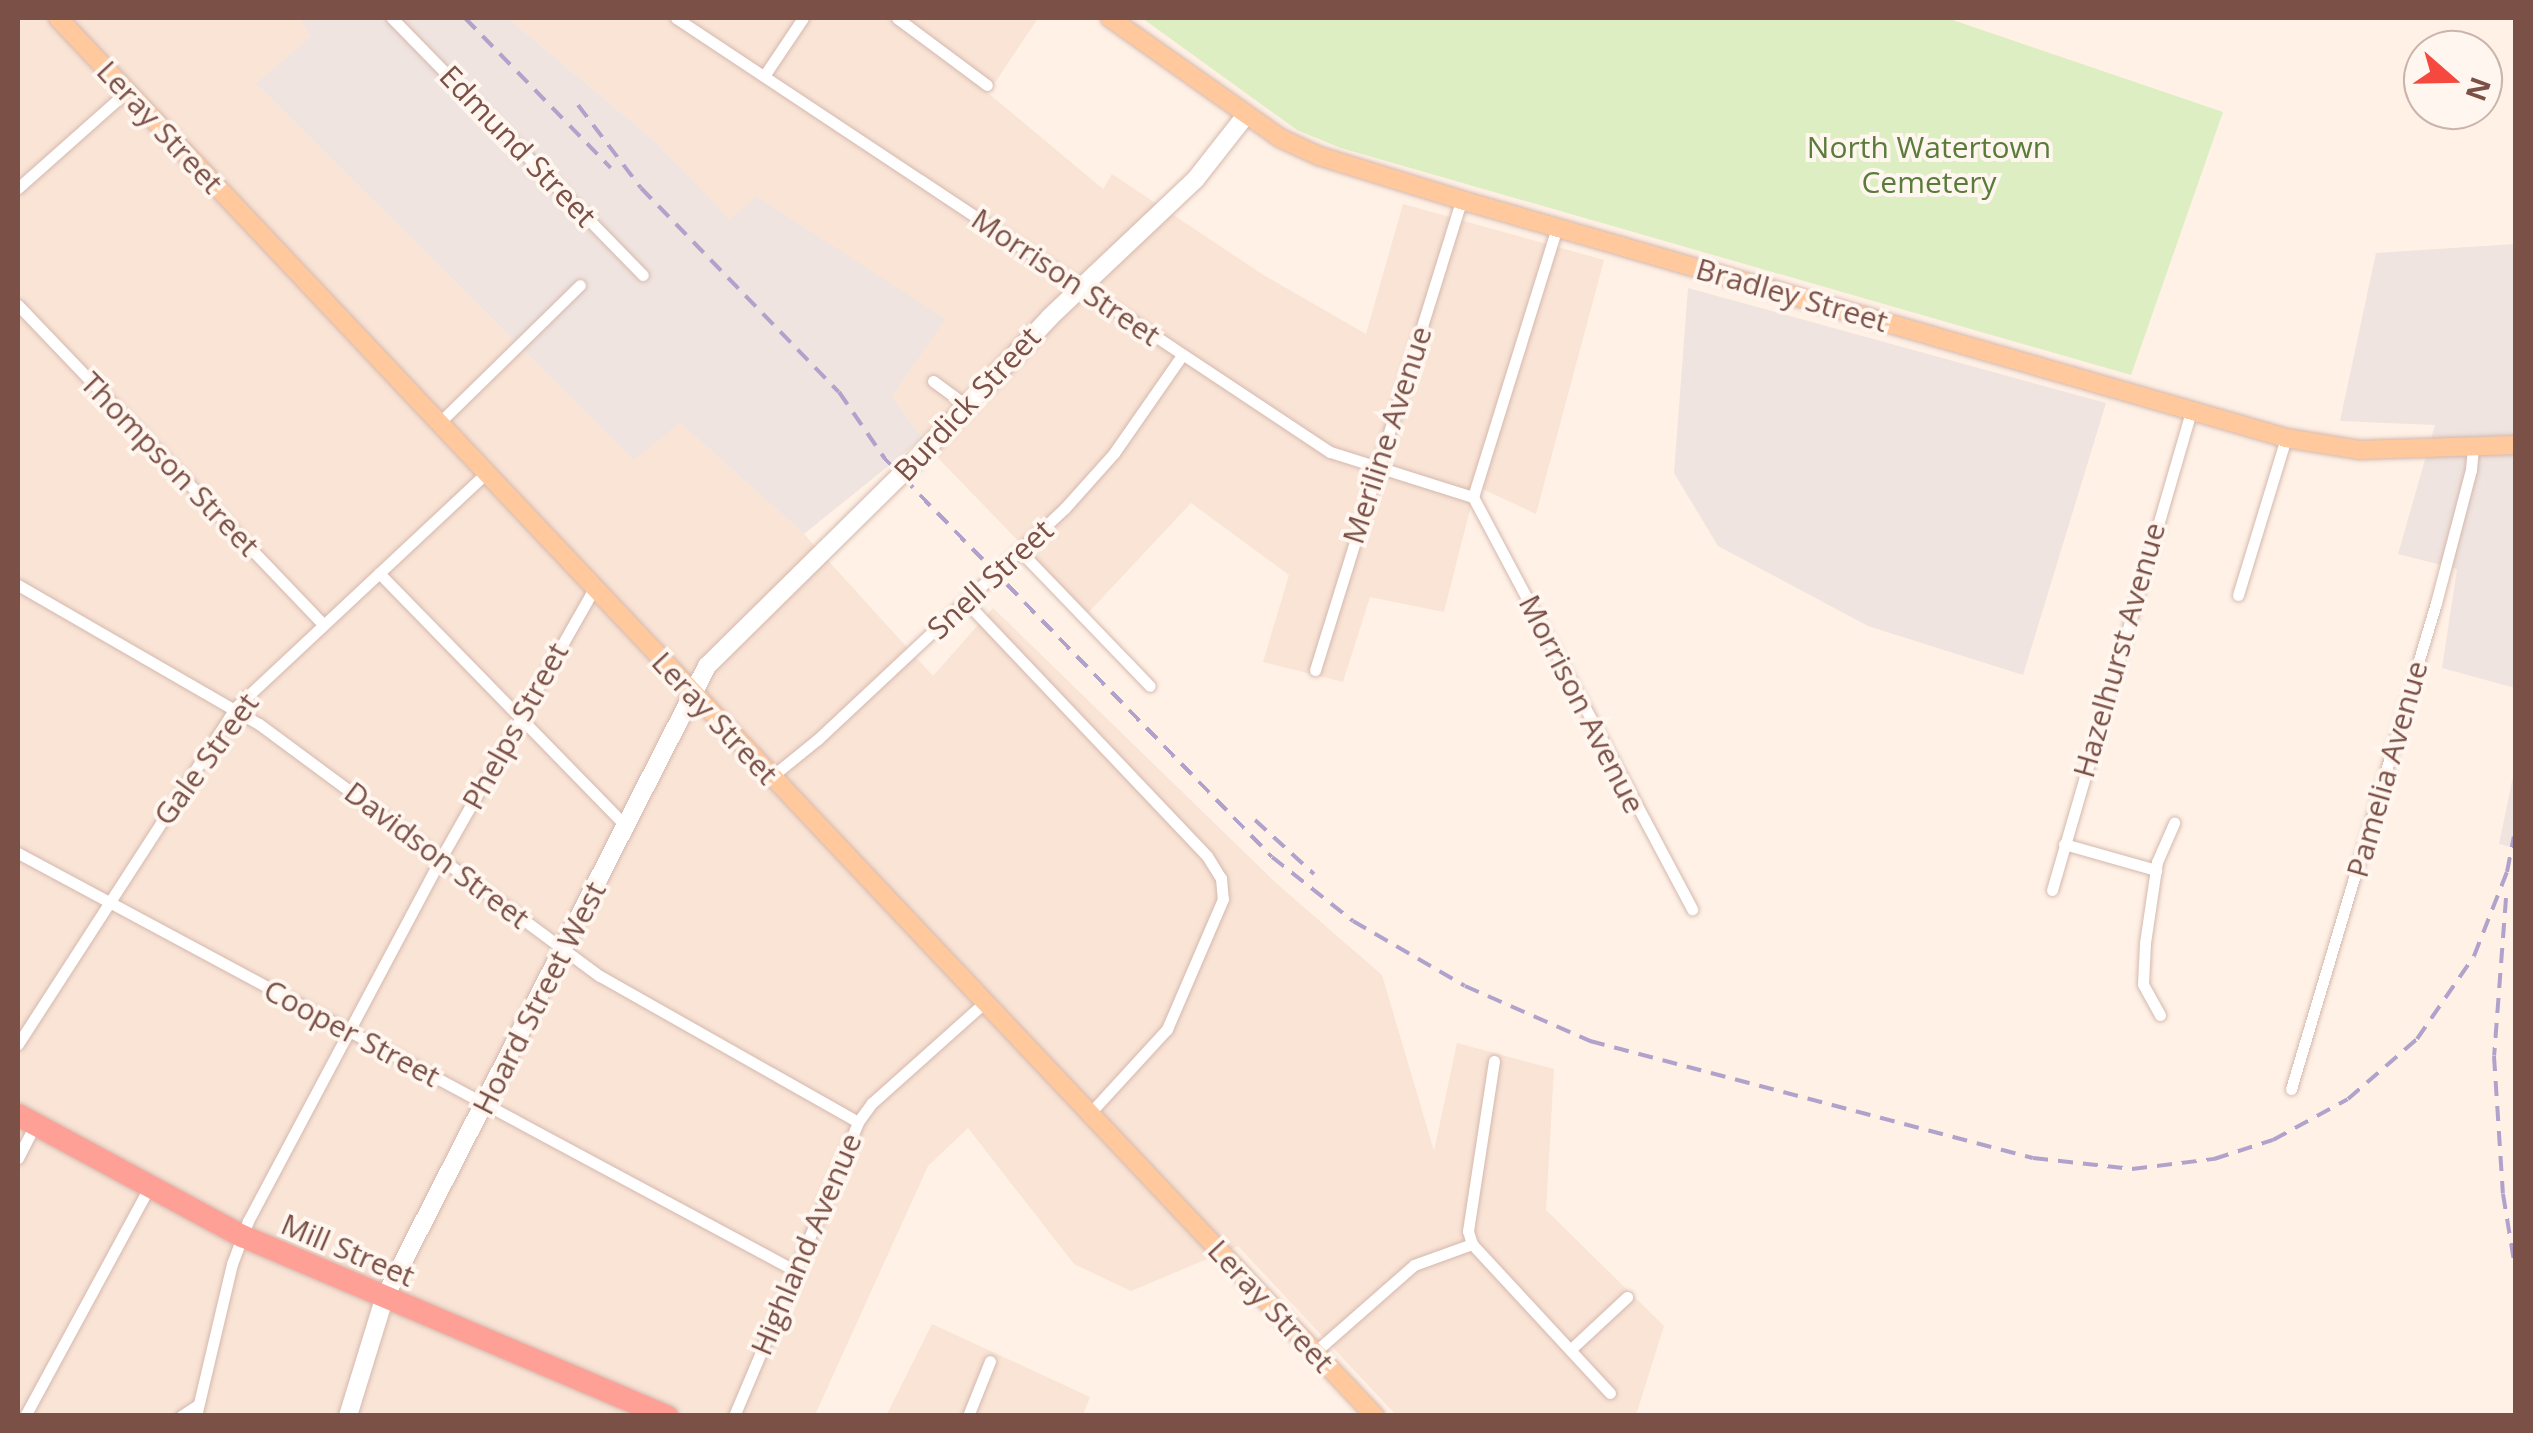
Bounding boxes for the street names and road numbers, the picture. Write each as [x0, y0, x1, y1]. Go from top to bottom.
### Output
street label: Leray Street [90, 53, 230, 201]
street label: Edmund Street [432, 58, 604, 234]
street label: Morrison Street [965, 201, 1167, 353]
street label: Bradley Street [1692, 250, 1892, 340]
street label: Burdick Street [886, 319, 1048, 489]
street label: Meriline Avenue [1335, 322, 1439, 548]
street label: Thompson Street [73, 365, 267, 563]
street label: Snell Street [920, 512, 1060, 646]
street label: Hazelhurst Avenue [2065, 518, 2173, 782]
street label: Morrison Avenue [1511, 589, 1653, 819]
street label: Phelps Street [454, 636, 576, 816]
street label: Leray Street [645, 644, 785, 792]
street label: Pamelia Avenue [2339, 657, 2435, 881]
street label: Gale Street [146, 686, 266, 832]
street label: Davidson Street [338, 774, 536, 936]
street label: Hoard Street West [465, 876, 613, 1120]
street label: Cooper Street [258, 972, 446, 1094]
street label: Highland Avenue [743, 1128, 869, 1360]
street label: Mill Street [276, 1206, 420, 1294]
street label: Leray Street [1201, 1232, 1341, 1380]

